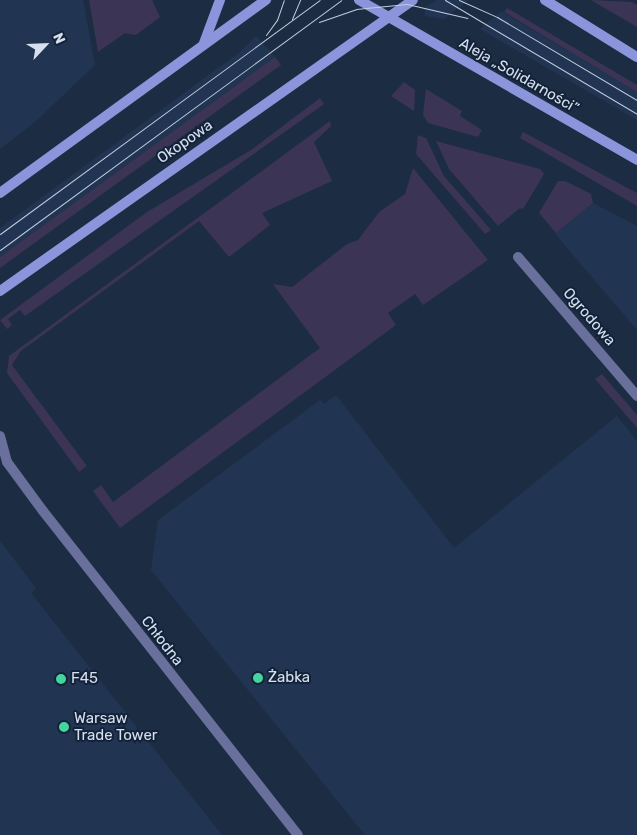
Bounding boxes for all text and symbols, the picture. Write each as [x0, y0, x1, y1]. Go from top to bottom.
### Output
north arrow [20, 20, 70, 70]
text: N [49, 30, 69, 47]
street label: Aleja „Solidarności” [456, 34, 582, 118]
street label: Okopowa [154, 116, 216, 168]
street label: Ogrodowa [559, 284, 619, 350]
street label: Chłodna [137, 613, 187, 669]
place label: Żabka [268, 669, 310, 687]
place label: F45 [71, 670, 98, 688]
marker: Żabka [252, 672, 264, 684]
marker: F45 [55, 673, 67, 685]
place label: Warsaw Trade Tower [74, 709, 158, 744]
marker: Warsaw Trade Tower [58, 721, 70, 733]

